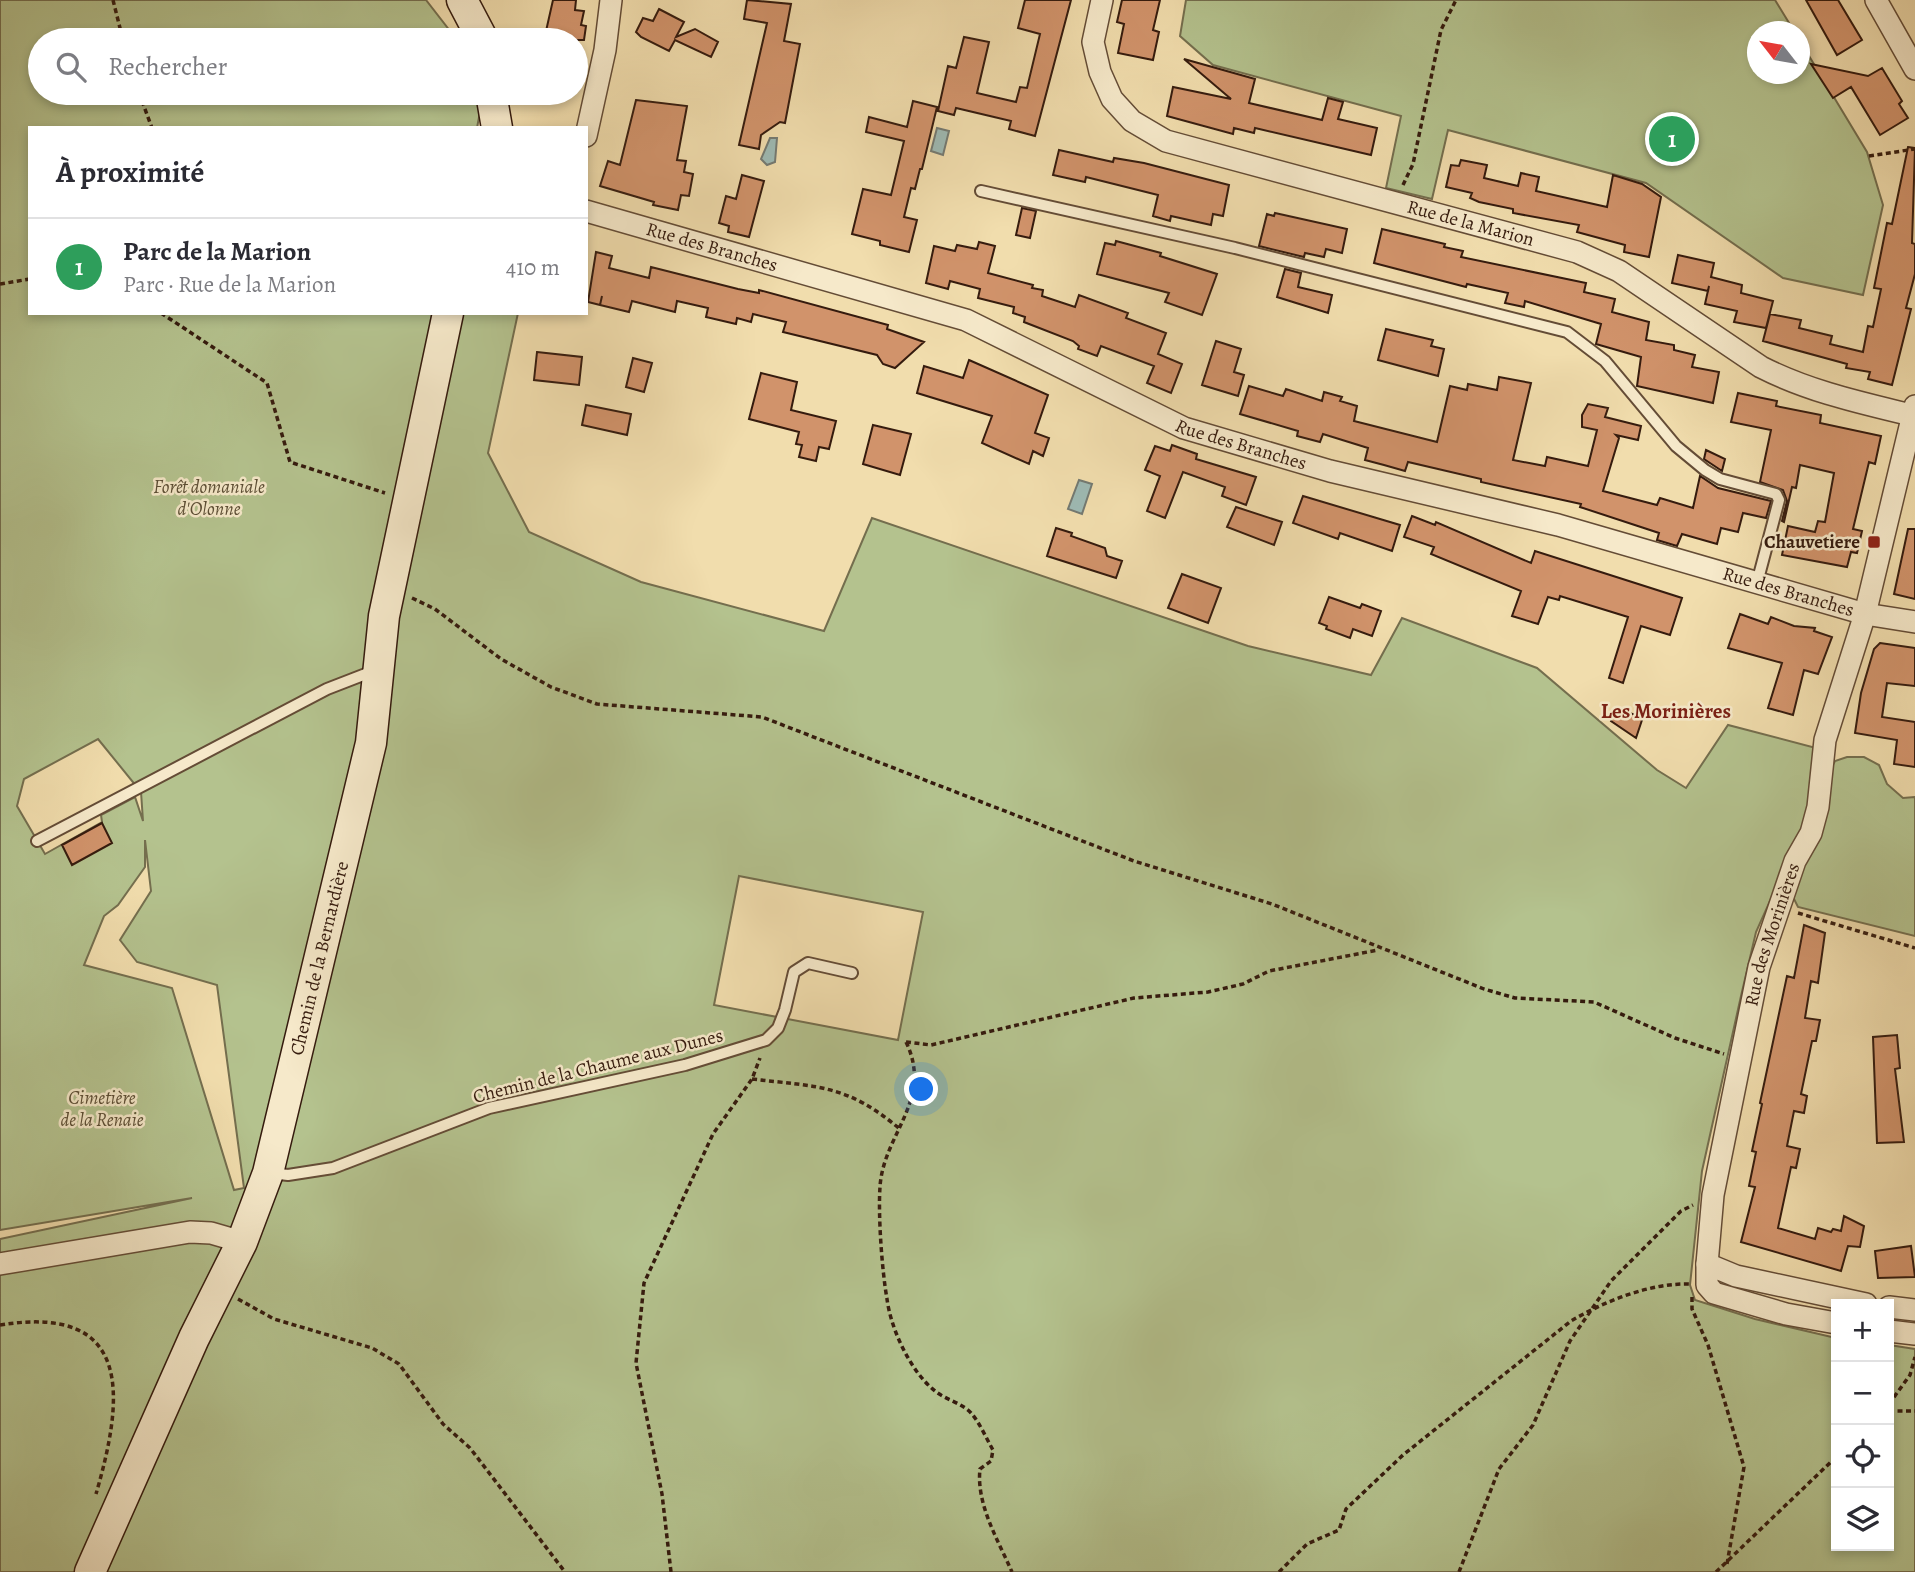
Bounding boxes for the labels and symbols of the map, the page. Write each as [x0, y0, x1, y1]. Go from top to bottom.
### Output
north arrow [1747, 21, 1810, 84]
pin: 1 [1649, 113, 1695, 165]
street label: Rue de la Marion [1404, 194, 1537, 253]
street label: Rue des Branches [643, 216, 781, 278]
street label: Rue des Branches [1171, 413, 1310, 476]
park label: Forêt domaniale d'Olonne [153, 474, 265, 522]
place label: Chauvetiere [1764, 529, 1860, 555]
marker: Chauvetiere [1866, 534, 1882, 550]
street label: Rue des Branches [1720, 560, 1857, 623]
district label: Les Morinières [1601, 697, 1731, 725]
street label: Chemin de la Bernardière [284, 859, 355, 1058]
street label: Rue des Morinières [1738, 859, 1806, 1009]
street label: Chemin de la Chaume aux Dunes [470, 1022, 726, 1110]
your location [904, 1072, 938, 1106]
park label: Cimetière de la Renaie [61, 1085, 144, 1133]

